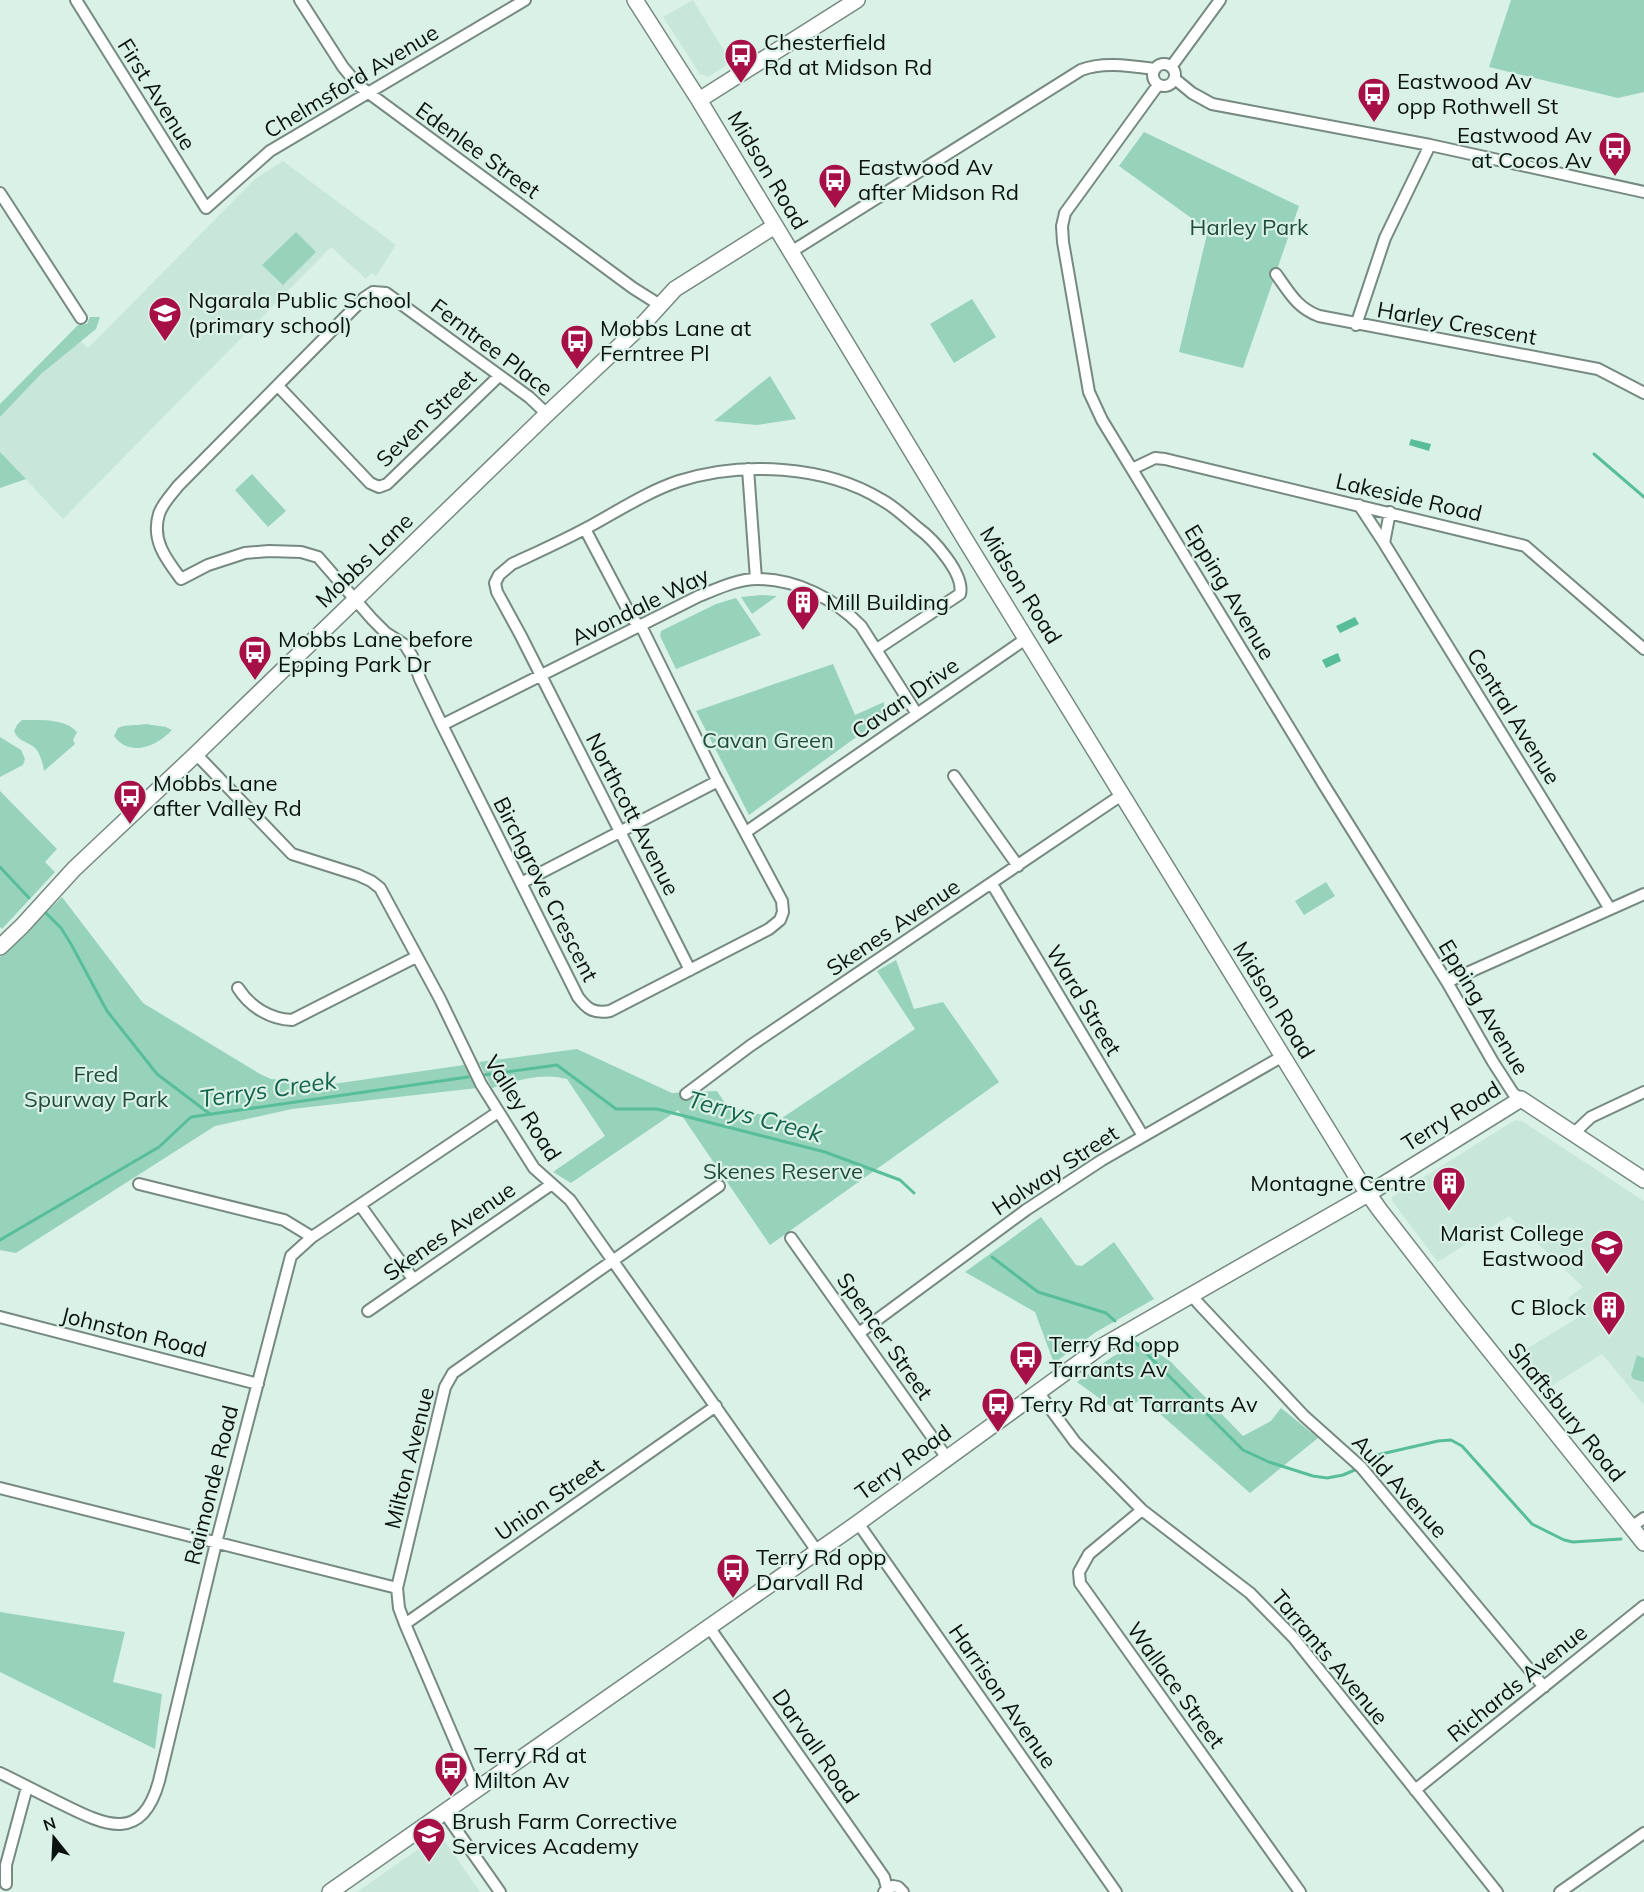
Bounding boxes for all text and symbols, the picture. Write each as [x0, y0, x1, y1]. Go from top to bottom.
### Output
street label: Chelmsford Avenue [259, 18, 443, 144]
place label: Chesterfield Rd at Midson Rd [764, 28, 932, 81]
street label: First Avenue [112, 33, 202, 155]
bus stop icon: Chesterfield Rd at Midson Rd [723, 37, 759, 84]
place label: Eastwood Av opp Rothwell St [1397, 67, 1558, 120]
bus stop icon: Eastwood Av opp Rothwell St [1356, 76, 1392, 123]
street label: Edenlee Street [410, 96, 546, 205]
street label: Midson Road [722, 106, 814, 234]
place label: Eastwood Av at Cocos Av [1457, 121, 1592, 174]
bus stop icon: Eastwood Av at Cocos Av [1597, 130, 1633, 177]
place label: Eastwood Av after Midson Rd [858, 153, 1019, 206]
bus stop icon: Eastwood Av after Midson Rd [817, 162, 853, 209]
park label: Harley Park [1190, 213, 1309, 241]
place label: Ngarala Public School (primary school) [188, 286, 411, 339]
street label: Ferntree Place [426, 292, 558, 402]
school or university icon: Ngarala Public School (primary school) [147, 295, 183, 342]
street label: Harley Crescent [1375, 295, 1539, 351]
place label: Mobbs Lane at Ferntree Pl [600, 314, 751, 367]
bus stop icon: Mobbs Lane at Ferntree Pl [559, 323, 595, 370]
street label: Seven Street [370, 363, 482, 473]
street label: Lakeside Road [1333, 467, 1485, 527]
street label: Mobbs Lane [309, 507, 419, 613]
street label: Epping Avenue [1179, 519, 1281, 665]
street label: Midson Road [974, 521, 1068, 649]
street label: Avondale Way [567, 560, 714, 651]
building icon: Mill Building [785, 584, 821, 631]
place label: Mill Building [826, 588, 949, 616]
place label: Mobbs Lane before Epping Park Dr [278, 625, 473, 678]
bus stop icon: Mobbs Lane before Epping Park Dr [237, 634, 273, 681]
street label: Central Avenue [1461, 643, 1567, 789]
street label: Cavan Drive [846, 651, 964, 745]
park label: Cavan Green [702, 726, 834, 754]
street label: Northcott Avenue [580, 728, 686, 900]
place label: Mobbs Lane after Valley Rd [153, 769, 302, 822]
bus stop icon: Mobbs Lane after Valley Rd [112, 778, 148, 825]
street label: Birchgrove Crescent [487, 792, 605, 986]
street label: Skenes Avenue [821, 872, 965, 982]
street label: Epping Avenue [1433, 934, 1535, 1080]
street label: Midson Road [1227, 936, 1321, 1064]
street label: Ward Street [1040, 940, 1128, 1061]
street label: Valley Road [478, 1050, 568, 1166]
park label: Fred Spurway Park [24, 1060, 169, 1113]
water label: Terrys Creek [197, 1064, 339, 1113]
street label: Terry Road [1396, 1075, 1506, 1157]
water label: Terrys Creek [685, 1084, 826, 1149]
street label: Holway Street [987, 1119, 1124, 1221]
park label: Skenes Reserve [703, 1157, 863, 1185]
building icon: Montagne Centre [1431, 1165, 1467, 1212]
place label: Montagne Centre [1250, 1169, 1426, 1197]
street label: Skenes Avenue [378, 1175, 520, 1287]
place label: Marist College Eastwood [1440, 1219, 1584, 1272]
school or university icon: Marist College Eastwood [1589, 1228, 1625, 1275]
street label: Spencer Street [831, 1267, 939, 1405]
building icon: C Block [1591, 1289, 1627, 1336]
place label: C Block [1510, 1293, 1587, 1321]
street label: Johnston Road [58, 1300, 210, 1364]
place label: Terry Rd opp Tarrants Av [1049, 1330, 1180, 1383]
street label: Shaftsbury Road [1502, 1337, 1632, 1487]
bus stop icon: Terry Rd opp Tarrants Av [1008, 1339, 1044, 1386]
street label: Milton Avenue [378, 1384, 440, 1532]
bus stop icon: Terry Rd at Tarrants Av [980, 1386, 1016, 1433]
place label: Terry Rd at Tarrants Av [1021, 1390, 1258, 1418]
street label: Raimonde Road [178, 1402, 244, 1568]
street label: Terry Road [850, 1418, 956, 1506]
street label: Auld Avenue [1346, 1428, 1454, 1544]
street label: Union Street [489, 1451, 609, 1547]
place label: Terry Rd opp Darvall Rd [756, 1543, 887, 1596]
bus stop icon: Terry Rd opp Darvall Rd [715, 1552, 751, 1599]
street label: Tarrants Avenue [1265, 1584, 1395, 1730]
street label: Wallace Street [1121, 1616, 1231, 1754]
street label: Harrison Avenue [943, 1618, 1063, 1774]
street label: Richards Avenue [1441, 1618, 1593, 1748]
street label: Darvall Road [766, 1683, 866, 1809]
place label: Terry Rd at Milton Av [474, 1741, 587, 1794]
bus stop icon: Terry Rd at Milton Av [433, 1750, 469, 1797]
place label: Brush Farm Corrective Services Academy [452, 1807, 677, 1860]
north arrow [24, 1808, 84, 1868]
text: N [41, 1812, 58, 1835]
school or university icon: Brush Farm Corrective Services Academy [411, 1816, 447, 1863]

